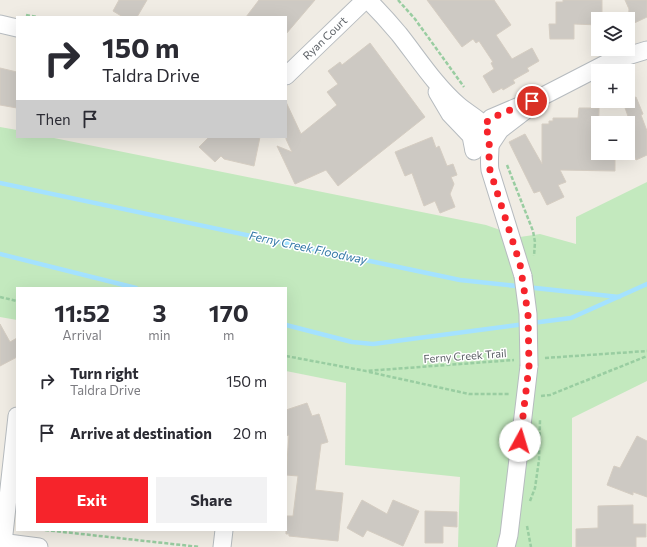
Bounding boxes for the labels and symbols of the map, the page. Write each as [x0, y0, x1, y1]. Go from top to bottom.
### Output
street label: Ryan Court [300, 13, 350, 62]
pin [515, 84, 549, 118]
water label: Ferny Creek Floodway [248, 228, 369, 267]
street label: Ferny Creek Trail [423, 346, 507, 365]
position arrow [499, 420, 541, 462]

